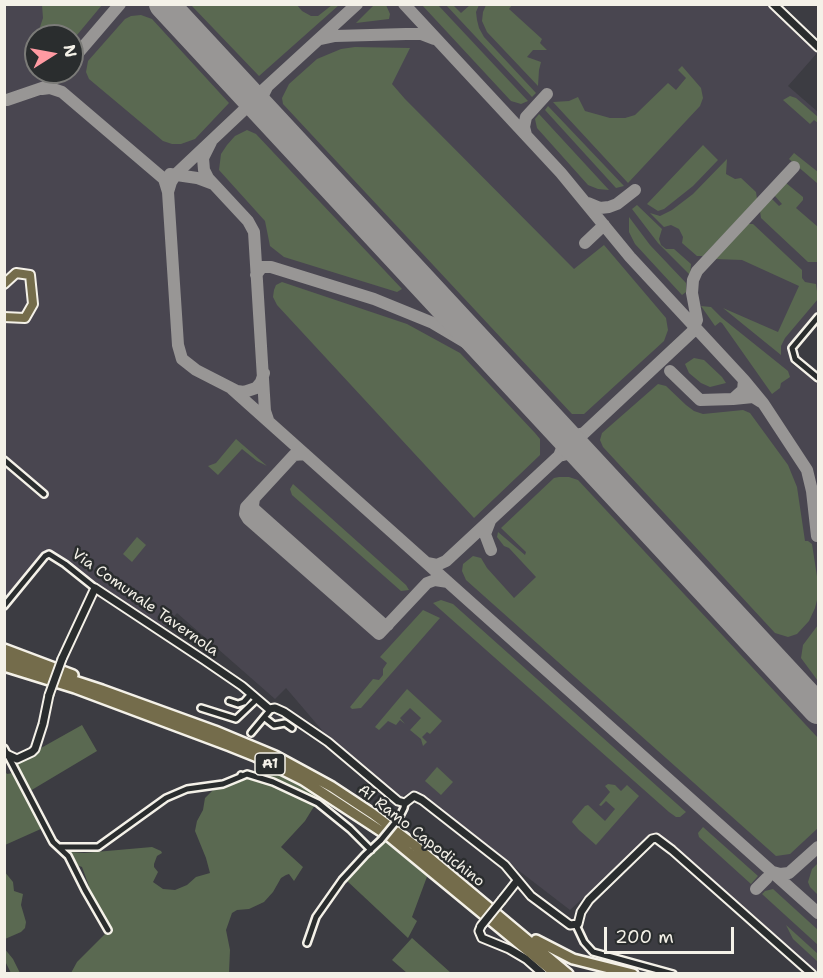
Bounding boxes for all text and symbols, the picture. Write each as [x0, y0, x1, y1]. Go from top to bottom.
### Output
north arrow [24, 24, 84, 84]
text: N [59, 43, 82, 59]
street label: Via Comunale Tavernola [68, 545, 222, 661]
road number: A1 [255, 753, 285, 775]
street label: A1 Ramo Capodichino [354, 781, 488, 891]
scale bar [607, 915, 738, 953]
text: 200 m [615, 925, 674, 949]

